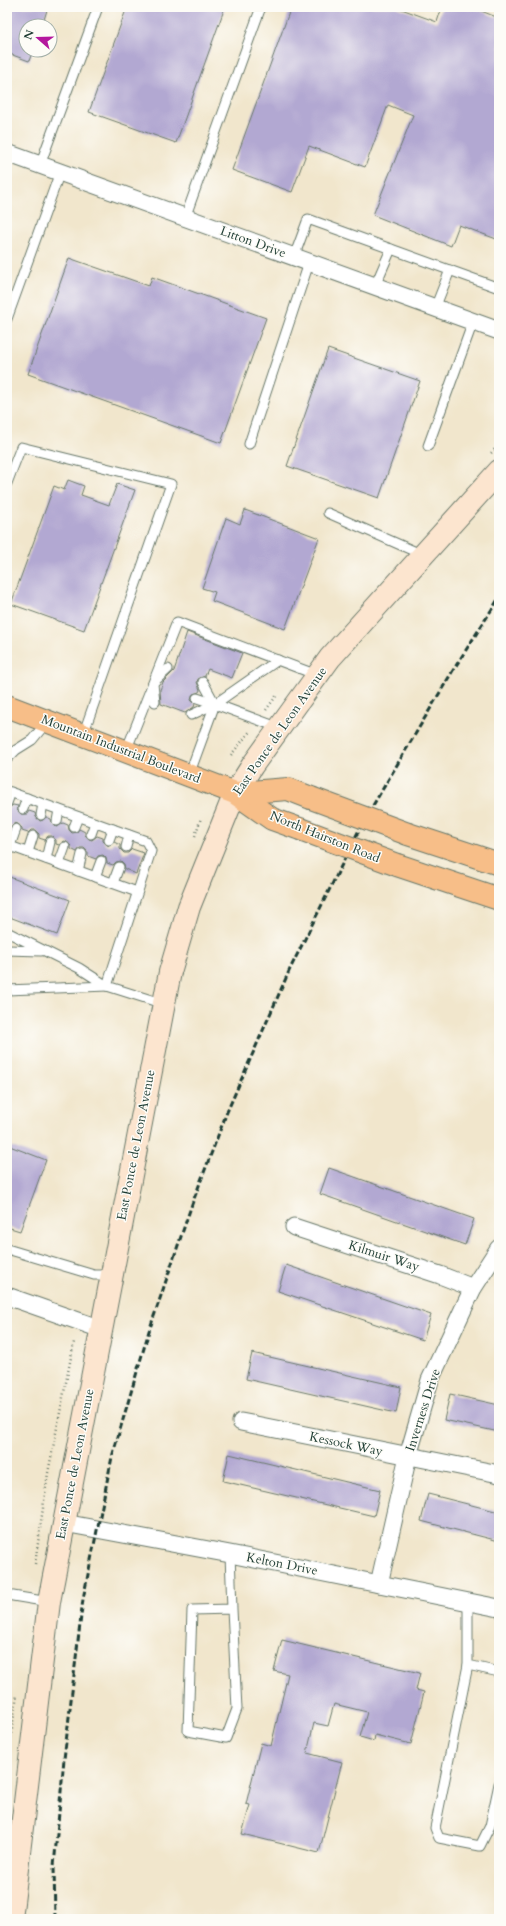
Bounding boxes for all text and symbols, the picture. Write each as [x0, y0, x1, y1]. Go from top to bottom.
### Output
north arrow [18, 18, 58, 58]
text: N [20, 27, 38, 42]
street label: Litton Drive [217, 222, 289, 262]
street label: East Ponce de Leon Avenue [229, 663, 331, 799]
street label: Mountain Industrial Boulevard [39, 710, 203, 788]
street label: North Hairston Road [267, 807, 383, 867]
street label: East Ponce de Leon Avenue [113, 1068, 159, 1222]
street label: Kilmuir Way [346, 1236, 422, 1276]
street label: Inverness Drive [401, 1366, 445, 1454]
street label: East Ponce de Leon Avenue [52, 1387, 98, 1541]
street label: Kessock Way [308, 1427, 384, 1461]
street label: Kelton Drive [245, 1548, 319, 1580]

